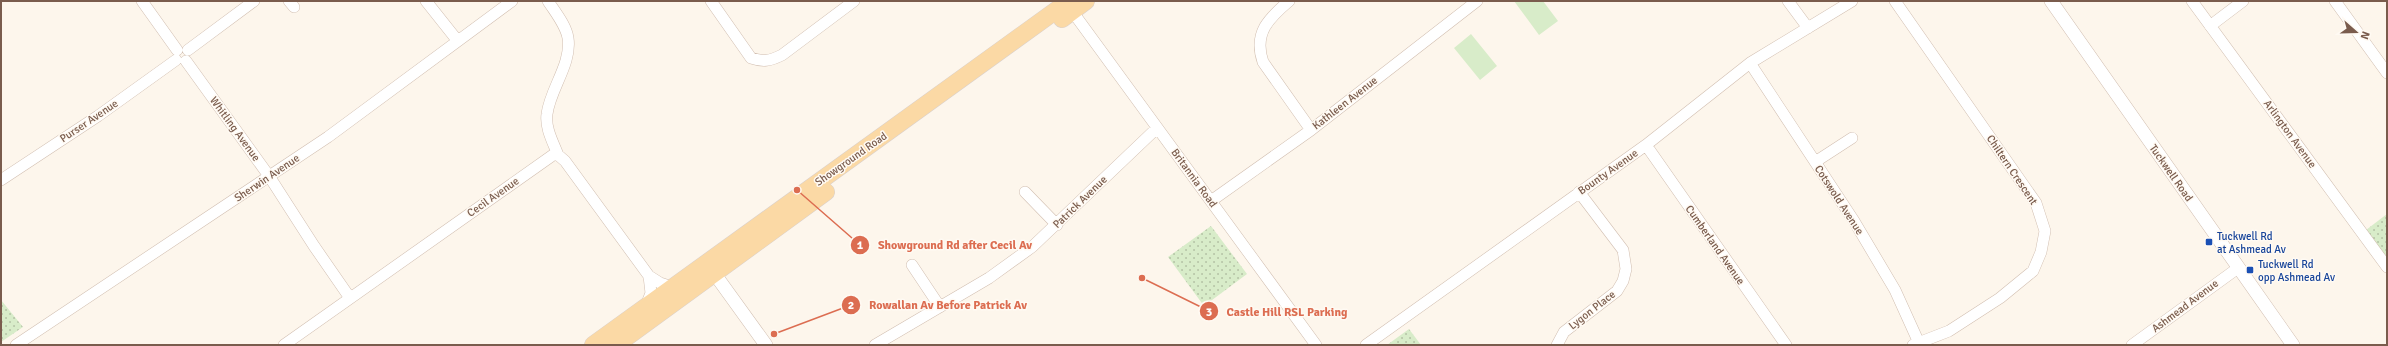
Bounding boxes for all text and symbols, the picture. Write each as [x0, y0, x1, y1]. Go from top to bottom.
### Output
north arrow [2336, 12, 2376, 52]
text: N [2358, 29, 2372, 41]
street label: Kathleen Avenue [1310, 74, 1380, 132]
street label: Whitling Avenue [207, 94, 263, 164]
street label: Purser Avenue [57, 97, 121, 145]
street label: Arlington Avenue [2261, 97, 2319, 171]
street label: Showground Road [813, 129, 890, 189]
street label: Chiltern Crescent [1984, 133, 2040, 208]
street label: Tuckwell Road [2147, 142, 2196, 204]
street label: Britannia Road [1168, 146, 1220, 210]
street label: Bounty Avenue [1575, 147, 1641, 197]
street label: Sherwin Avenue [232, 151, 302, 205]
street label: Cotswold Avenue [1812, 163, 1866, 237]
street label: Patrick Avenue [1050, 173, 1110, 231]
street label: Cecil Avenue [465, 174, 521, 220]
street label: Cumberland Avenue [1683, 203, 1747, 287]
place label: Tuckwell Rd at Ashmead Av [2217, 230, 2286, 256]
callout: Showground Rd after Cecil Av [850, 233, 1040, 257]
marker: Tuckwell Rd at Ashmead Av [2204, 237, 2214, 247]
text: 1 [857, 238, 864, 253]
text: Showground Rd after Cecil Av [878, 238, 1032, 253]
place label: Tuckwell Rd opp Ashmead Av [2258, 258, 2335, 284]
marker: Tuckwell Rd opp Ashmead Av [2245, 265, 2255, 275]
street label: Ashmead Avenue [2149, 277, 2221, 335]
street label: Lygon Place [1566, 288, 1618, 332]
callout: Rowallan Av Before Patrick Av [841, 293, 1035, 317]
text: 2 [848, 298, 854, 313]
text: Rowallan Av Before Patrick Av [869, 298, 1027, 313]
callout: Castle Hill RSL Parking [1199, 299, 1356, 323]
text: 3 [1206, 305, 1212, 320]
text: Castle Hill RSL Parking [1227, 305, 1348, 320]

